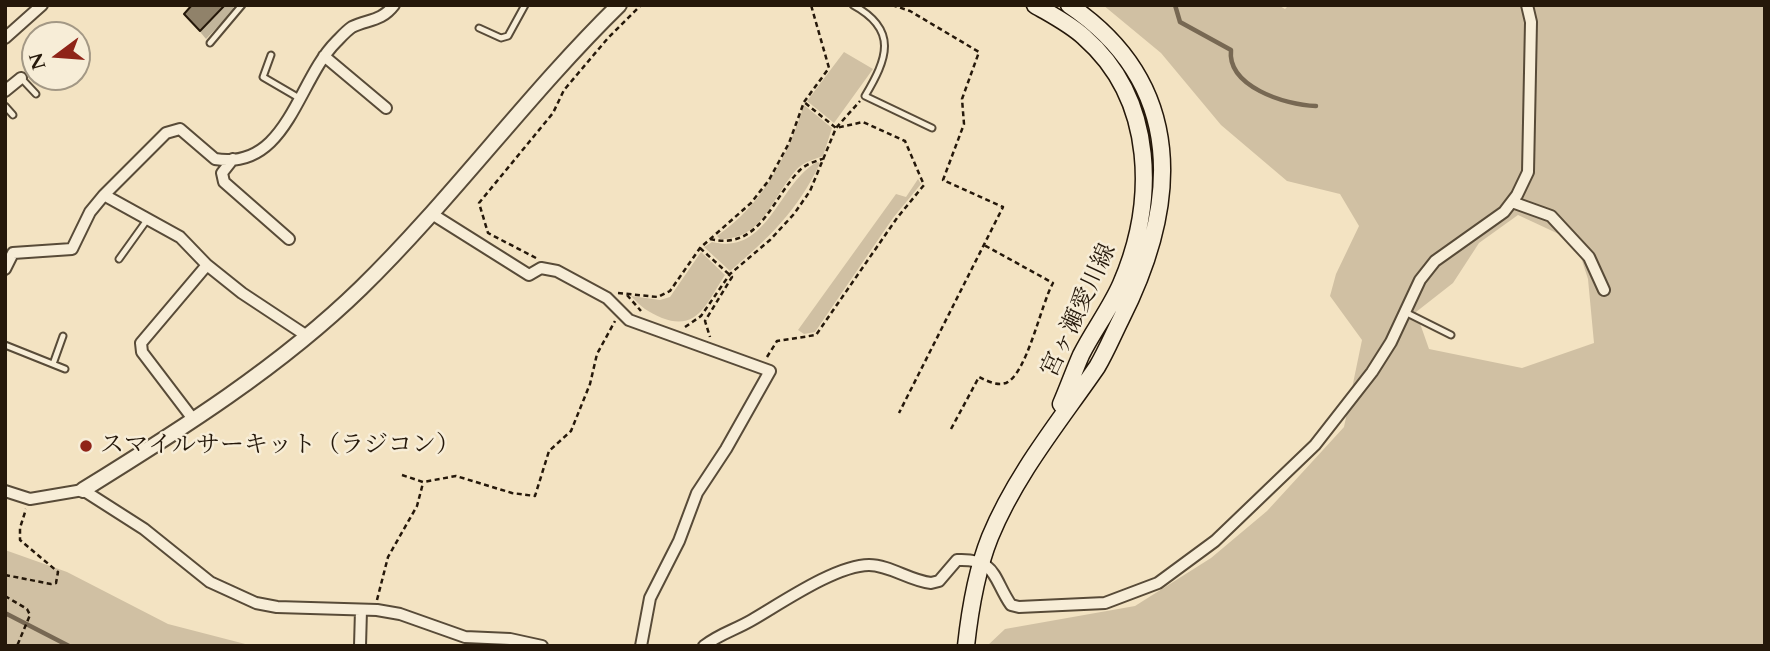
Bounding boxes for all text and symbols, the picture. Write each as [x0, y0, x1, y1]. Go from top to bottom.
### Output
north arrow [21, 21, 91, 91]
text: N [23, 50, 53, 73]
street label: 宮ヶ瀬愛川線 [1037, 240, 1123, 382]
place label: スマイルサーキット（ラジコン） [100, 432, 460, 460]
marker: スマイルサーキット（ラジコン） [78, 438, 94, 454]

